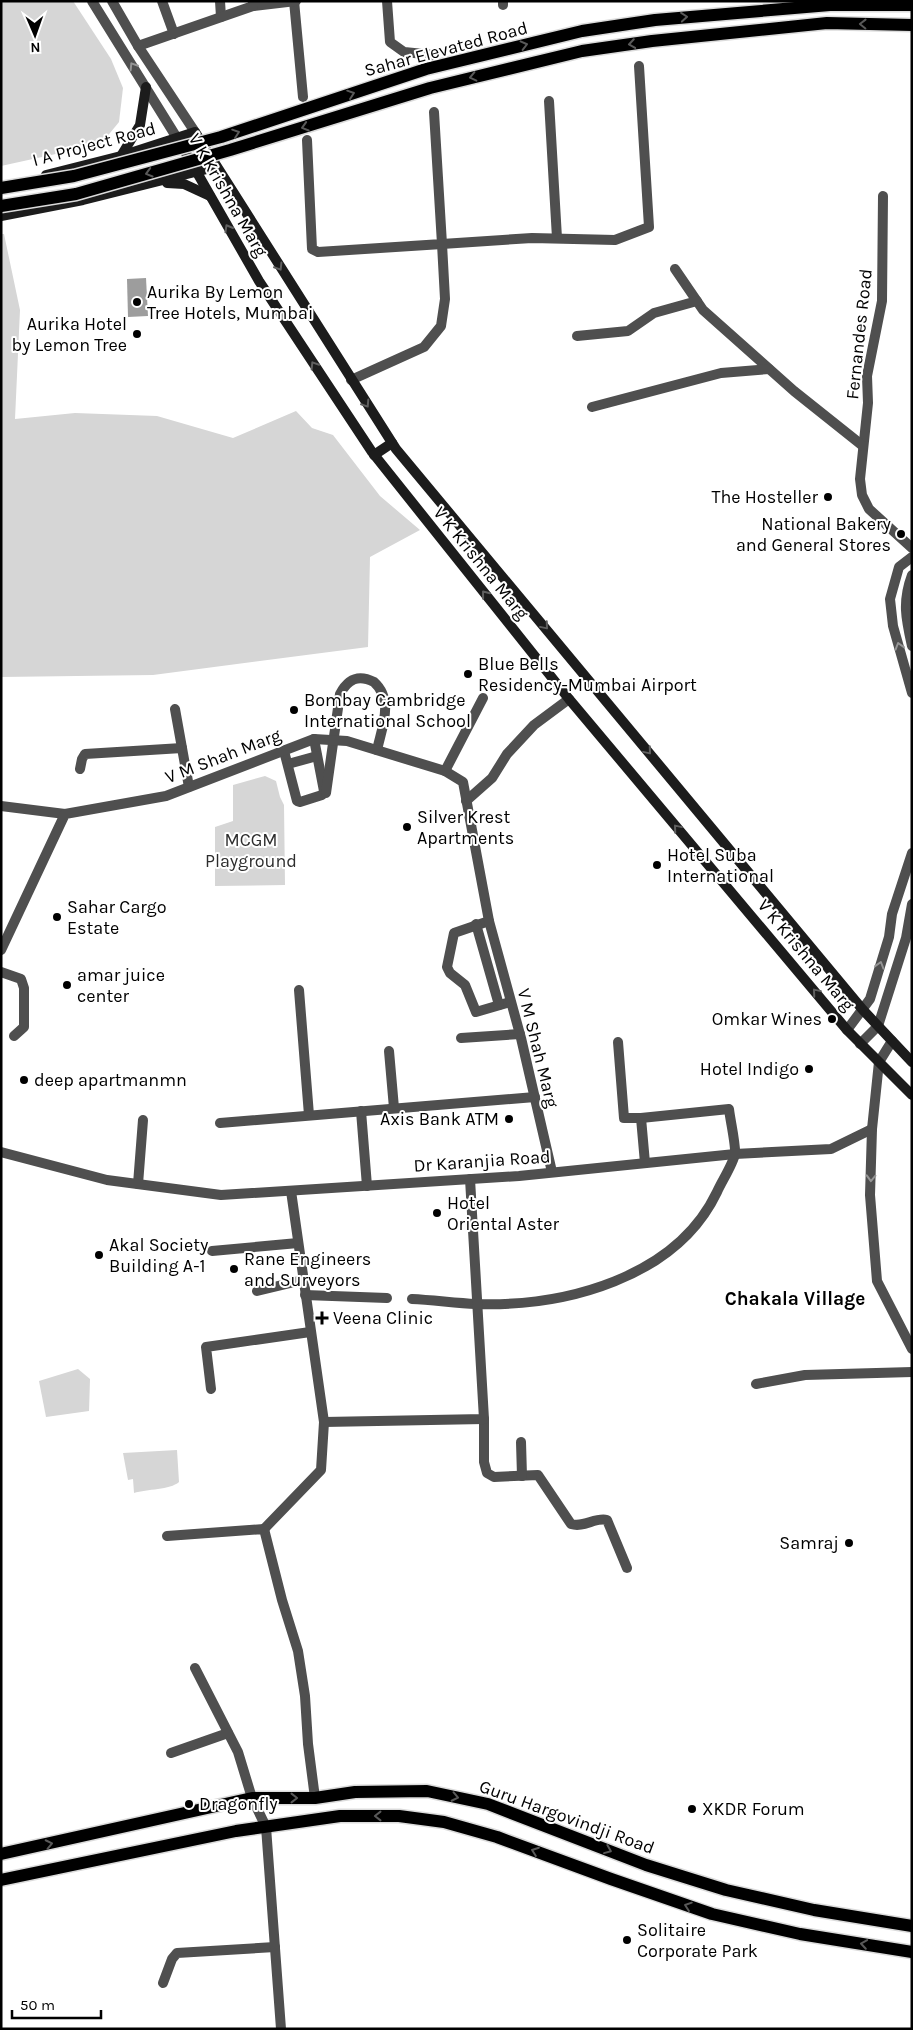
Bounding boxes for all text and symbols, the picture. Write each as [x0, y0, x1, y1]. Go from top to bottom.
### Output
north arrow [10, 10, 60, 60]
one-way arrow [680, 12, 688, 23]
street label: Sahar Elevated Road [362, 17, 530, 81]
one-way arrow [859, 19, 866, 29]
one-way arrow [627, 38, 635, 49]
text: N [30, 39, 41, 56]
one-way arrow [519, 40, 528, 51]
one-way arrow [129, 63, 139, 72]
one-way arrow [468, 71, 477, 82]
one-way arrow [346, 90, 354, 100]
street label: I A Project Road [30, 117, 158, 171]
one-way arrow [301, 121, 309, 131]
one-way arrow [231, 128, 239, 138]
street label: V K Krishna Marg [184, 129, 272, 261]
one-way arrow [145, 167, 153, 178]
one-way arrow [224, 224, 234, 233]
one-way arrow [273, 261, 282, 270]
street label: Fernandes Road [841, 268, 877, 400]
place label: Aurika By Lemon Tree Hotels, Mumbai [147, 281, 313, 324]
marker: Aurika By Lemon Tree Hotels, Mumbai [131, 296, 143, 308]
place label: Aurika Hotel by Lemon Tree [12, 313, 127, 356]
marker: Aurika Hotel by Lemon Tree [131, 328, 143, 340]
one-way arrow [311, 362, 321, 371]
one-way arrow [360, 398, 369, 408]
place label: The Hosteller [711, 486, 818, 508]
marker: The Hosteller [822, 491, 834, 503]
street label: V K Krishna Marg [429, 502, 533, 624]
place label: National Bakery and General Stores [736, 513, 892, 556]
marker: National Bakery and General Stores [895, 528, 907, 540]
one-way arrow [483, 591, 491, 600]
one-way arrow [539, 620, 547, 629]
one-way arrow [894, 642, 904, 650]
place label: Blue Bells Residency-Mumbai Airport [478, 653, 697, 696]
marker: Blue Bells Residency-Mumbai Airport [462, 668, 474, 680]
place label: Bombay Cambridge International School [304, 689, 471, 732]
marker: Bombay Cambridge International School [288, 704, 300, 716]
street label: V M Shah Marg [162, 724, 284, 788]
one-way arrow [643, 745, 651, 754]
place label: Silver Krest Apartments [417, 806, 514, 849]
marker: Silver Krest Apartments [401, 821, 413, 833]
one-way arrow [674, 824, 683, 833]
park label: MCGM Playground [205, 829, 297, 872]
place label: Hotel Suba International [667, 844, 774, 887]
marker: Hotel Suba International [651, 859, 663, 871]
street label: V K Krishna Marg [753, 895, 859, 1015]
place label: Sahar Cargo Estate [67, 896, 167, 939]
marker: Sahar Cargo Estate [51, 911, 63, 923]
one-way arrow [875, 962, 885, 970]
place label: amar juice center [77, 964, 165, 1007]
marker: amar juice center [61, 979, 73, 991]
street label: V M Shah Marg [513, 986, 563, 1110]
one-way arrow [812, 989, 821, 998]
place label: Omkar Wines [712, 1008, 822, 1030]
marker: Omkar Wines [826, 1013, 838, 1025]
place label: Hotel Indigo [700, 1058, 799, 1080]
marker: Hotel Indigo [803, 1063, 815, 1075]
place label: deep apartmanmn [34, 1069, 187, 1091]
marker: deep apartmanmn [18, 1074, 30, 1086]
place label: Axis Bank ATM [380, 1108, 499, 1130]
marker: Axis Bank ATM [503, 1113, 515, 1125]
street label: Dr Karanjia Road [413, 1145, 551, 1177]
one-way arrow [866, 1174, 876, 1182]
place label: Hotel Oriental Aster [447, 1192, 559, 1235]
marker: Hotel Oriental Aster [431, 1207, 443, 1219]
place label: Akal Society Building A-1 [109, 1234, 209, 1277]
place label: Rane Engineers and Surveyors [244, 1248, 371, 1291]
marker: Akal Society Building A-1 [93, 1249, 105, 1261]
marker: Rane Engineers and Surveyors [228, 1263, 240, 1275]
district label: Chakala Village [725, 1288, 865, 1310]
place label: Veena Clinic [333, 1307, 433, 1329]
marker: Veena Clinic [315, 1311, 329, 1325]
place label: Samraj [779, 1532, 839, 1554]
marker: Samraj [843, 1537, 855, 1549]
street label: Guru Hargovindji Road [476, 1775, 658, 1859]
one-way arrow [451, 1791, 460, 1802]
place label: Dragonfly [199, 1793, 278, 1815]
one-way arrow [290, 1793, 298, 1803]
marker: Dragonfly [183, 1798, 195, 1810]
place label: XKDR Forum [702, 1798, 805, 1820]
marker: XKDR Forum [686, 1803, 698, 1815]
one-way arrow [373, 1811, 381, 1821]
one-way arrow [44, 1839, 53, 1850]
one-way arrow [603, 1844, 612, 1854]
one-way arrow [531, 1847, 540, 1857]
one-way arrow [684, 1901, 693, 1911]
place label: Solitaire Corporate Park [637, 1919, 758, 1962]
marker: Solitaire Corporate Park [621, 1934, 633, 1946]
one-way arrow [859, 1939, 867, 1950]
scale bar [12, 1988, 101, 2020]
text: 50 m [20, 1996, 55, 2014]

